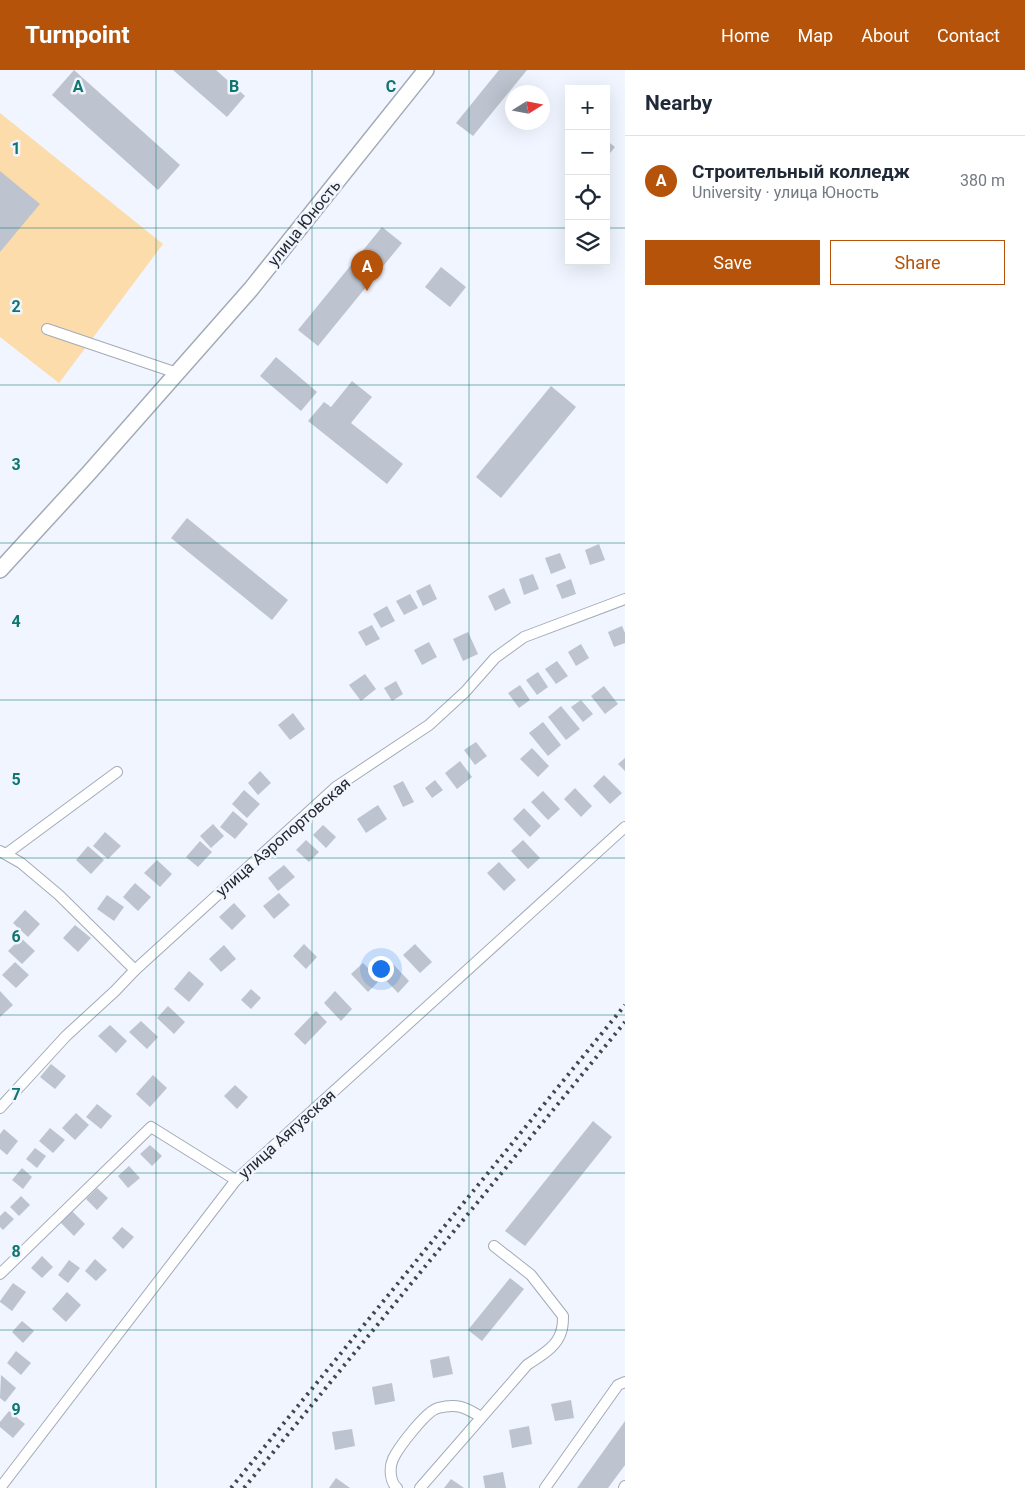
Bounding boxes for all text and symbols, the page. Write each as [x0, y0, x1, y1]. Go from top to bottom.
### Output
text: Turnpoint [25, 21, 130, 49]
text: Home [721, 25, 770, 46]
text: Map [798, 25, 833, 46]
text: About [861, 25, 909, 46]
text: Contact [937, 25, 1000, 46]
text: A [73, 77, 84, 96]
text: B [229, 77, 239, 96]
text: C [386, 77, 396, 96]
north arrow [505, 85, 550, 130]
map controls [565, 85, 610, 265]
button: + [565, 85, 610, 130]
text: Nearby [645, 91, 712, 115]
button: − [565, 130, 610, 175]
text: 1 [11, 139, 21, 158]
text: Строительный колледж [692, 160, 910, 183]
text: A [656, 171, 666, 190]
text: 380 m [960, 171, 1005, 190]
button: locate [565, 175, 610, 220]
street label: улица Юность [263, 176, 345, 270]
text: University · улица Юность [692, 183, 879, 202]
button: layers [565, 220, 610, 265]
button: Save [645, 240, 820, 285]
button: Share [830, 240, 1005, 285]
pin: A [351, 250, 383, 291]
text: 2 [11, 297, 21, 316]
text: 3 [11, 455, 21, 474]
text: 4 [11, 612, 21, 631]
text: 5 [11, 770, 21, 789]
street label: улица Аэропортовская [212, 773, 354, 901]
text: 6 [11, 927, 21, 946]
your location [368, 956, 394, 982]
text: 7 [11, 1085, 21, 1104]
street label: улица Аягузская [235, 1085, 339, 1183]
text: 8 [11, 1242, 21, 1261]
text: 9 [11, 1400, 21, 1419]

